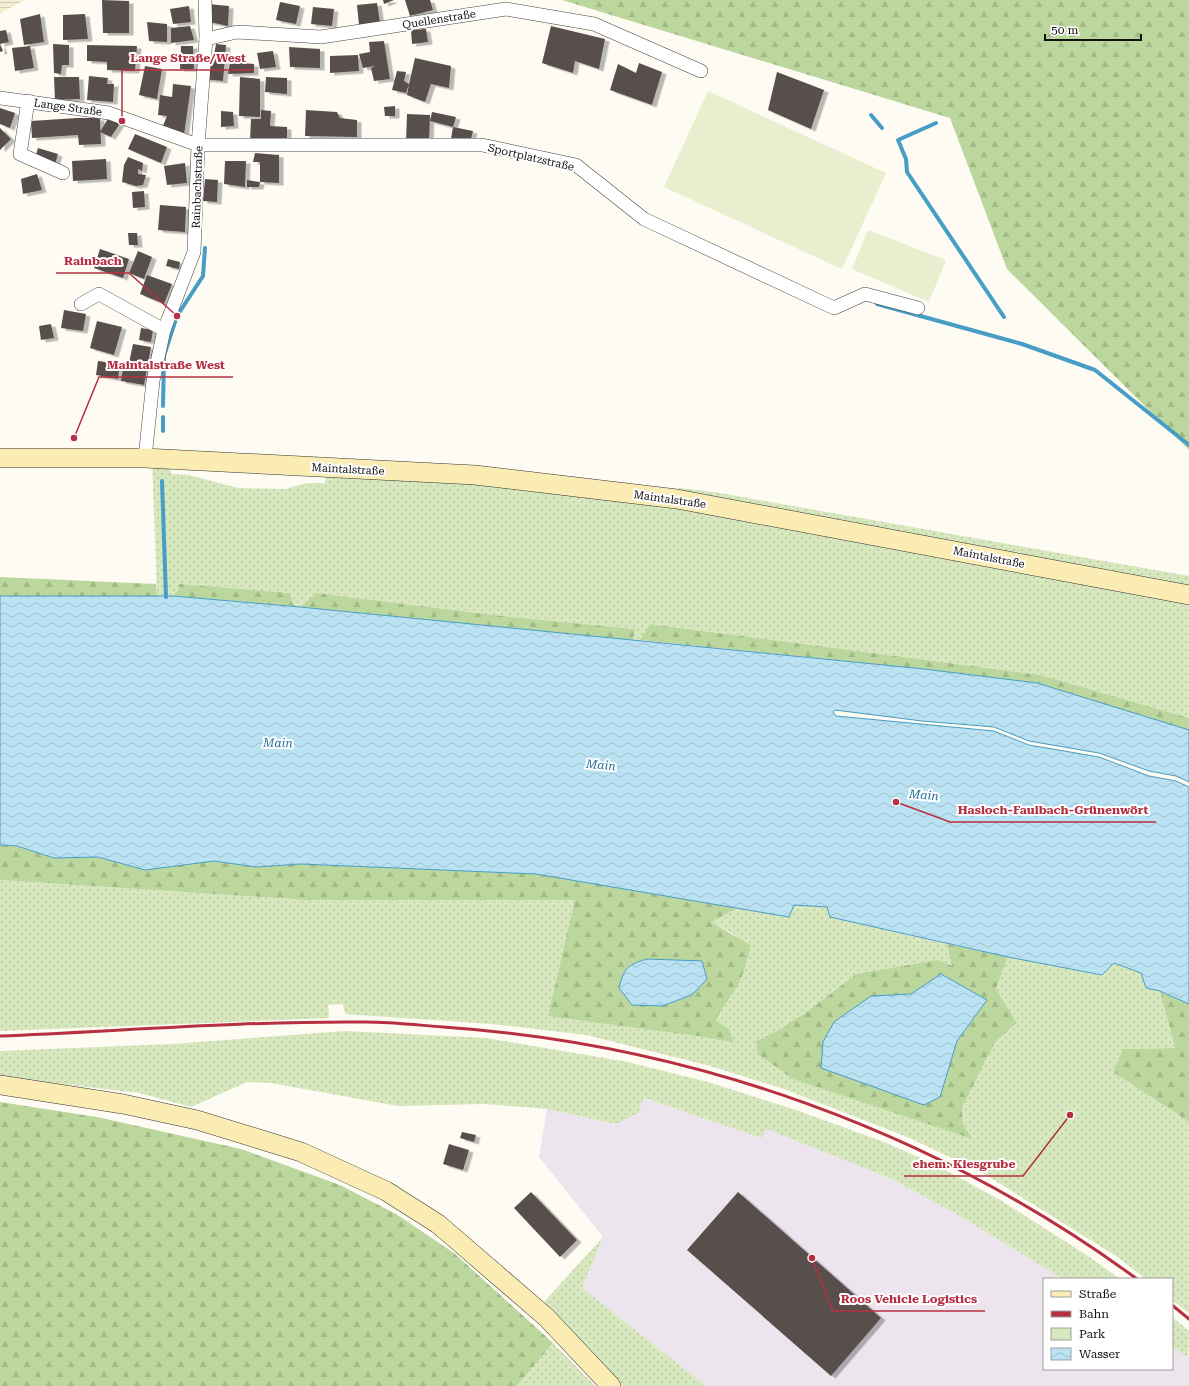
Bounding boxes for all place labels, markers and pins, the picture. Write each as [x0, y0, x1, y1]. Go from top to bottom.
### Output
callout: Lange Straße/West [122, 46, 254, 70]
callout: Rainbach [56, 249, 129, 273]
callout: Maintalstraße West [99, 353, 233, 377]
callout: Hasloch-Faulbach-Grünenwört [950, 798, 1156, 822]
callout: ehem. Kiesgrube [904, 1152, 1023, 1176]
callout: Roos Vehicle Logistics [833, 1287, 985, 1311]

